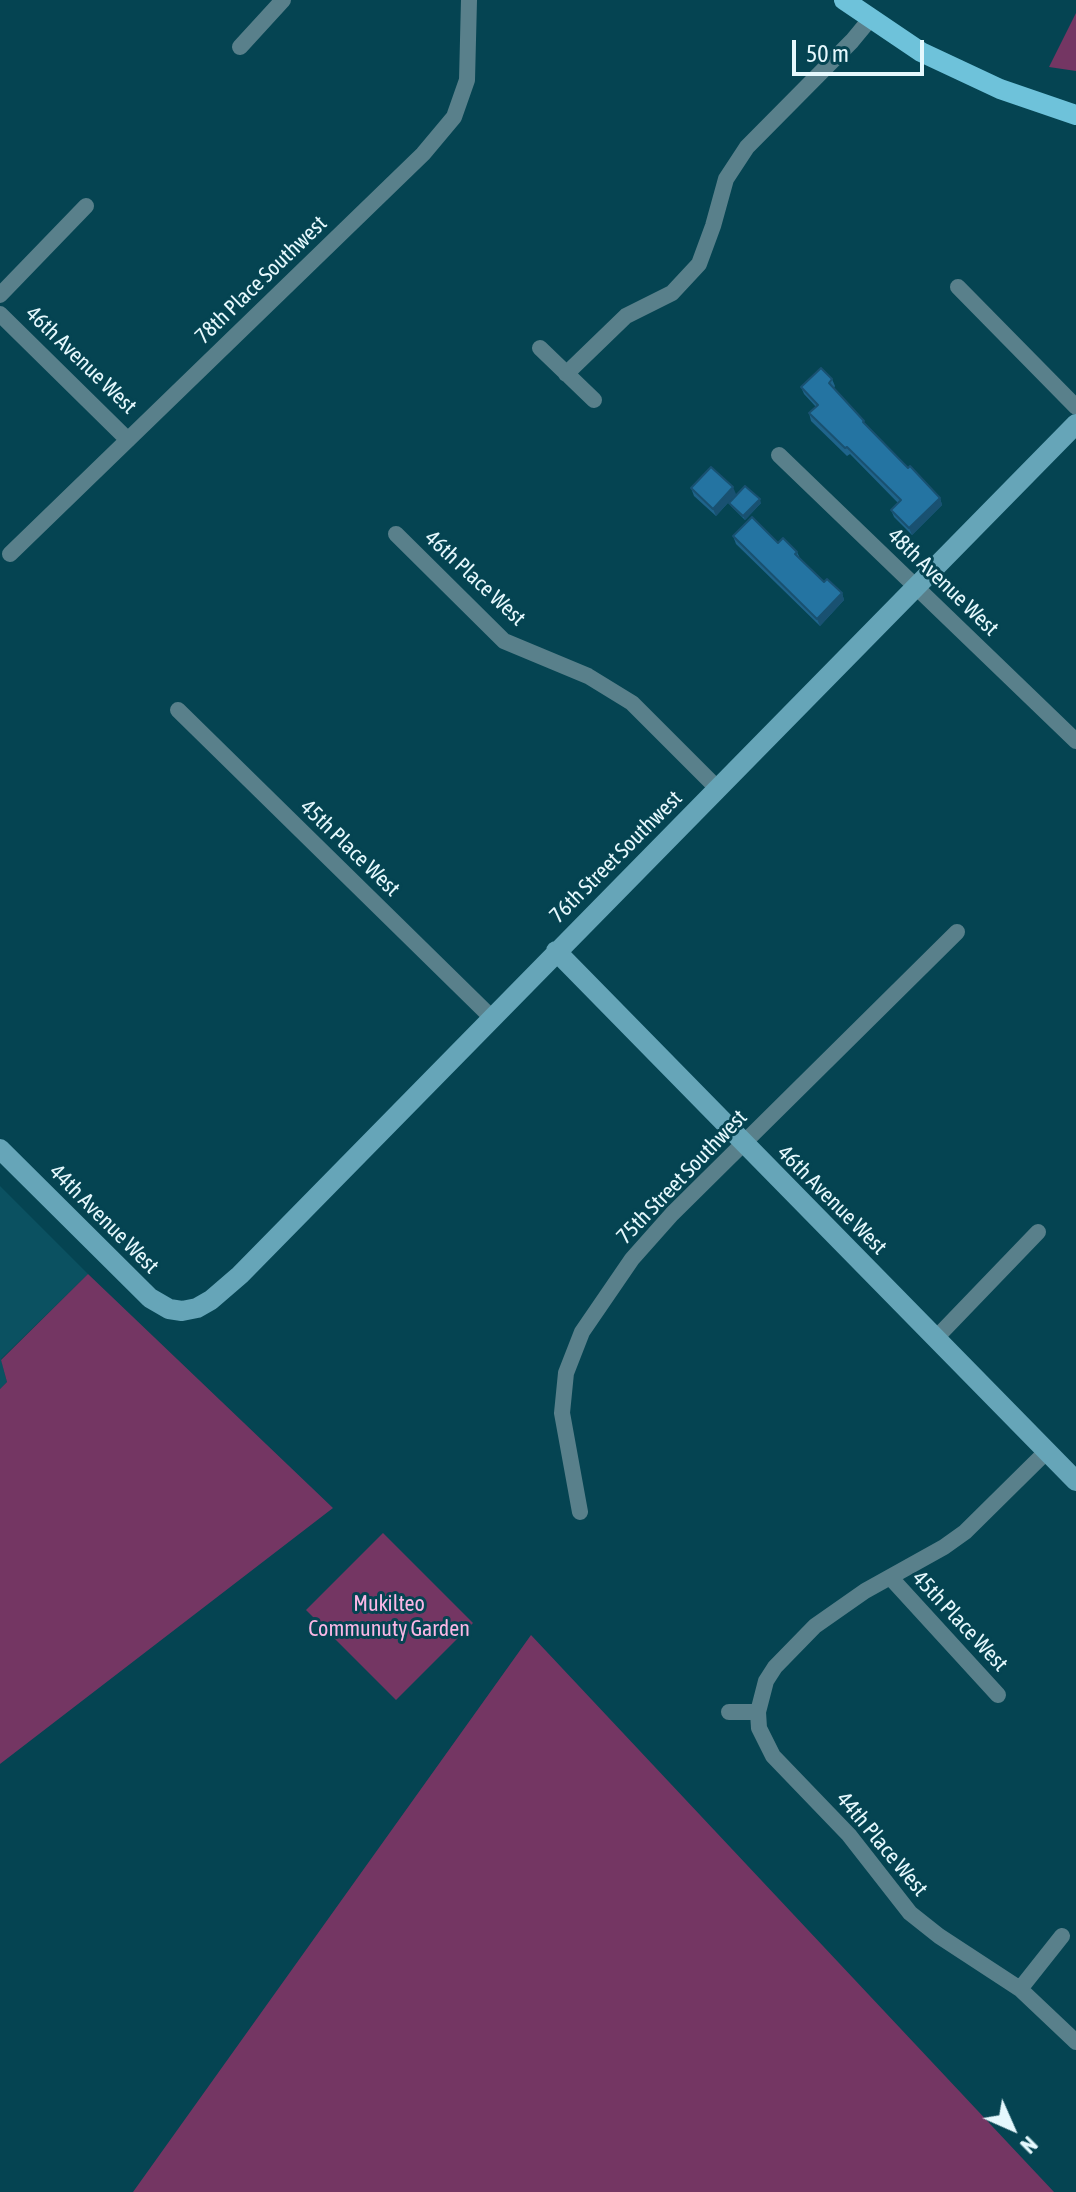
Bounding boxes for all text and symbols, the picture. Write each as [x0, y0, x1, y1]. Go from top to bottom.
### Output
scale bar [796, 24, 928, 74]
text: 50 m [806, 40, 849, 67]
street label: 78th Place Southwest [190, 210, 332, 350]
street label: 46th Avenue West [20, 300, 142, 420]
street label: 48th Avenue West [882, 522, 1004, 642]
street label: 46th Place West [419, 525, 531, 631]
street label: 76th Street Southwest [544, 785, 688, 929]
street label: 45th Place West [295, 794, 405, 902]
street label: 75th Street Southwest [611, 1104, 753, 1250]
street label: 46th Avenue West [772, 1140, 892, 1260]
street label: 44th Avenue West [44, 1159, 164, 1279]
street label: 45th Place West [907, 1565, 1013, 1677]
park label: Mukilteo Communuty Garden [308, 1591, 470, 1642]
street label: 44th Place West [831, 1786, 933, 1902]
north arrow [972, 2088, 1052, 2168]
text: N [1015, 2131, 1043, 2159]

